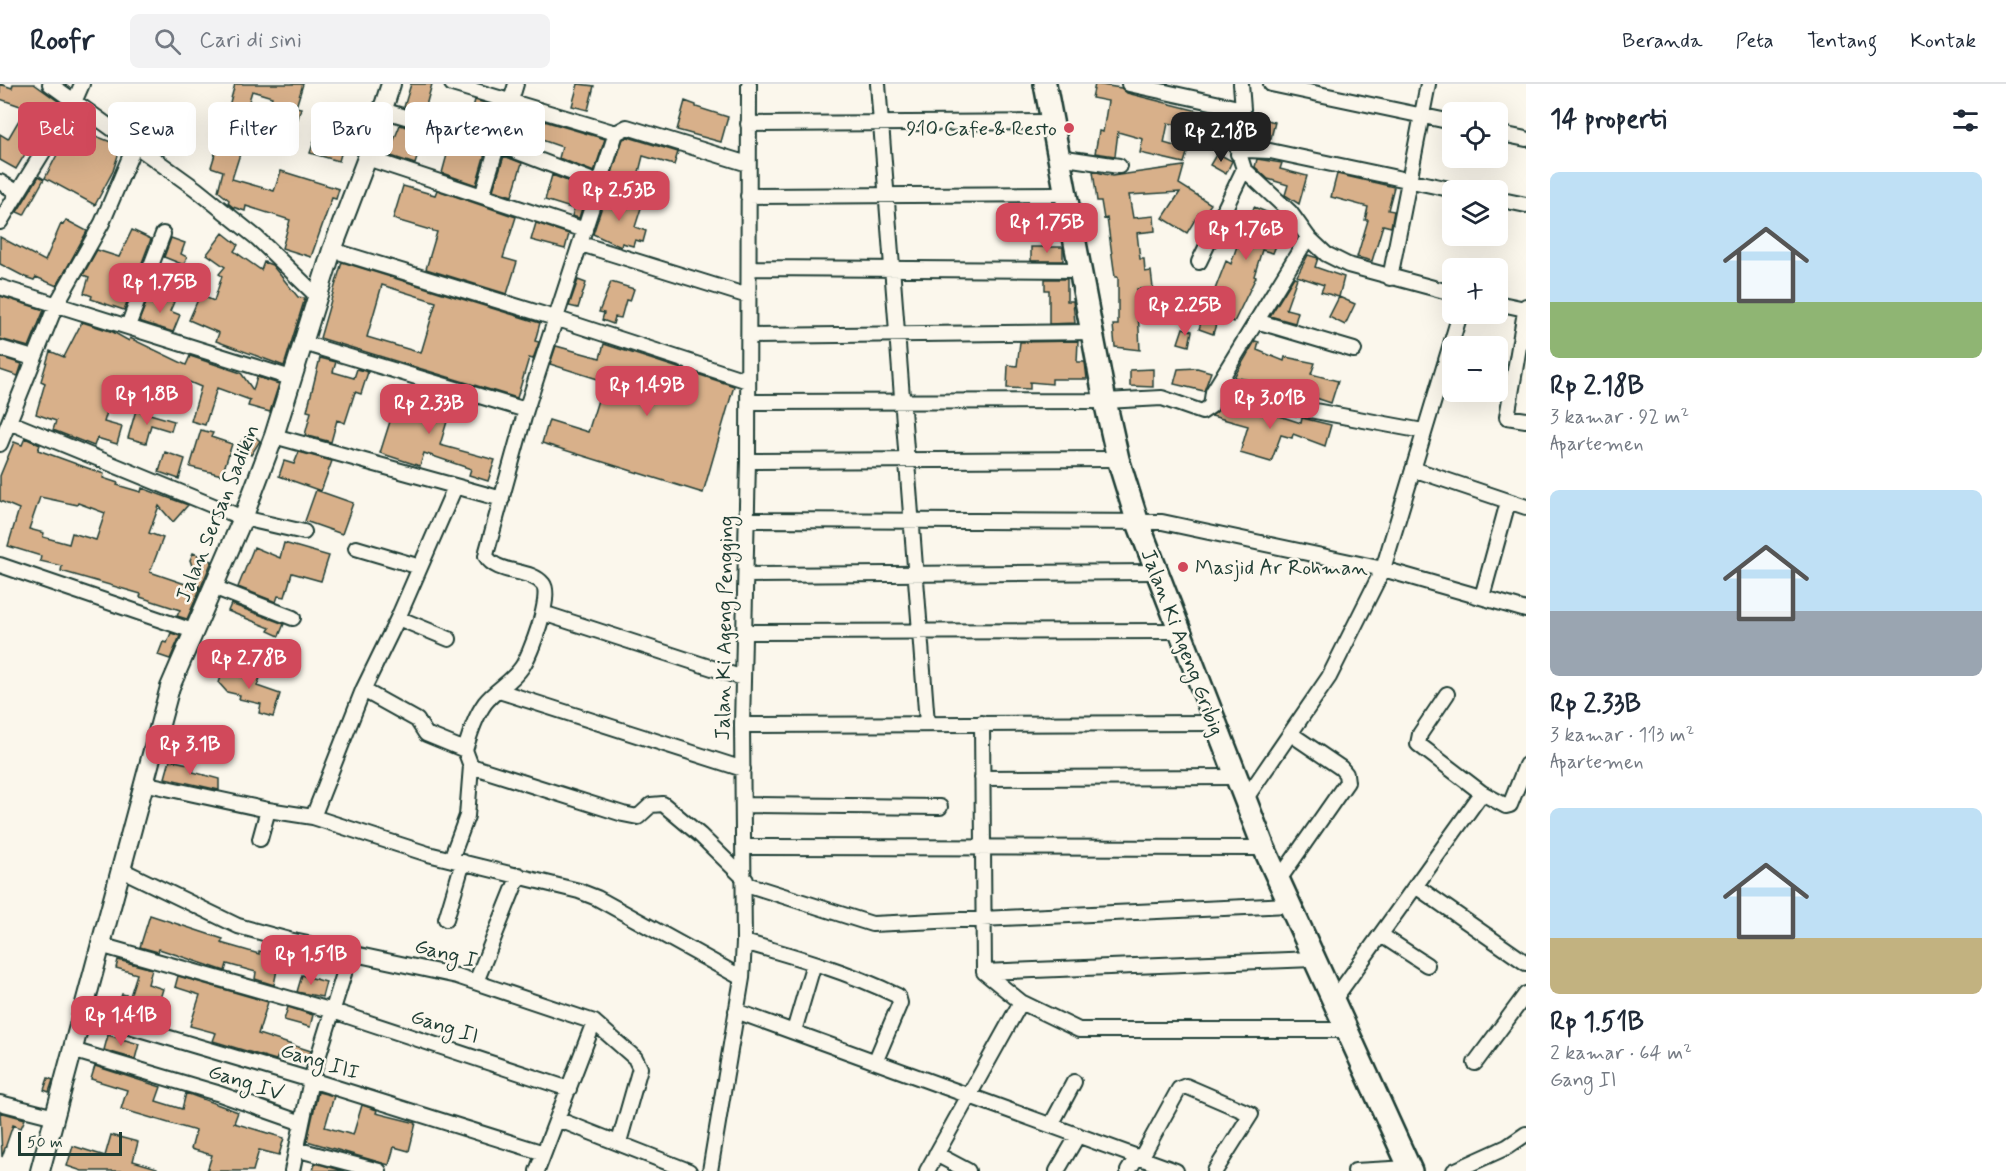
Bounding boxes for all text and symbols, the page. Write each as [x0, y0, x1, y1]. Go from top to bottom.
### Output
search box [130, 14, 550, 68]
text: Roofr [30, 23, 94, 60]
icon: search [151, 25, 184, 58]
text: Cari di sini [199, 27, 302, 55]
text: Beranda [1622, 27, 1703, 55]
text: Peta [1736, 27, 1774, 55]
text: Tentang [1807, 27, 1877, 55]
text: Kontak [1910, 27, 1976, 55]
chip: Beli [18, 102, 96, 156]
chip: Sewa [108, 102, 196, 156]
chip: Filter [208, 102, 299, 156]
chip: Baru [311, 102, 393, 156]
chip: Apartemen [405, 102, 545, 156]
map controls [1442, 102, 1508, 402]
button: locate [1442, 102, 1508, 168]
text: 14 properti [1550, 103, 1666, 137]
icon: filters [1949, 104, 1982, 137]
pin: Rp 2.18B [1159, 112, 1283, 163]
place label: 910 Cafe & Resto [906, 115, 1057, 143]
text: Rp 2.18B [1185, 118, 1257, 145]
marker: 910 Cafe & Resto [1062, 121, 1076, 135]
pin: Rp 2.53B [557, 171, 681, 222]
text: Rp 2.53B [583, 177, 655, 204]
button: layers [1442, 180, 1508, 246]
pin: Rp 1.75B [985, 203, 1109, 254]
text: Rp 1.75B [1010, 209, 1084, 236]
pin: Rp 1.76B [1184, 210, 1308, 261]
icon: home [1712, 211, 1820, 319]
text: Rp 1.76B [1209, 216, 1283, 243]
button: + [1442, 258, 1508, 324]
pin: Rp 1.75B [98, 263, 222, 314]
text: Rp 1.75B [123, 269, 197, 296]
pin: Rp 2.25B [1123, 286, 1247, 337]
text: Rp 2.25B [1149, 292, 1221, 319]
button: − [1442, 336, 1508, 402]
pin: Rp 1.49B [585, 366, 709, 417]
text: Rp 2.18B [1550, 370, 1644, 404]
text: Rp 1.49B [609, 372, 685, 399]
pin: Rp 1.8B [92, 375, 202, 426]
pin: Rp 3.01B [1208, 379, 1332, 430]
text: Rp 1.8B [116, 381, 178, 408]
pin: Rp 2.33B [367, 384, 491, 435]
text: Rp 3.01B [1234, 385, 1306, 412]
text: Rp 2.33B [394, 390, 464, 417]
text: 3 kamar · 92 m² [1550, 404, 1689, 431]
street label: Jalan Sersan Sadikin [169, 420, 266, 607]
text: Apartemen [1550, 431, 1643, 458]
street label: Jalan Ki Ageng Pengging [709, 515, 742, 741]
icon: home [1712, 529, 1820, 637]
street label: Jalan Ki Ageng Gribig [1133, 545, 1231, 740]
place label: Masjid Ar Rohman [1195, 554, 1368, 582]
marker: Masjid Ar Rohman [1176, 560, 1190, 574]
pin: Rp 2.78B [187, 639, 311, 690]
text: Rp 2.78B [211, 645, 287, 672]
text: Rp 2.33B [1550, 688, 1641, 722]
text: 3 kamar · 113 m² [1550, 722, 1694, 749]
pin: Rp 3.1B [135, 725, 245, 776]
text: Rp 3.1B [160, 731, 220, 758]
text: Apartemen [1550, 749, 1643, 776]
icon: home [1712, 847, 1820, 955]
street label: Gang I [411, 932, 480, 977]
pin: Rp 1.51B [249, 935, 373, 986]
text: Rp 1.51B [275, 941, 347, 968]
pin: Rp 1.41B [59, 996, 183, 1047]
text: Rp 1.41B [85, 1002, 157, 1029]
street label: Gang II [407, 1003, 482, 1052]
text: Rp 1.51B [1550, 1006, 1644, 1040]
street label: Gang III [277, 1037, 363, 1088]
text: 2 kamar · 64 m² [1550, 1040, 1692, 1067]
street label: Gang IV [204, 1058, 287, 1109]
text: Gang II [1550, 1067, 1617, 1094]
scale bar [18, 1129, 122, 1156]
text: 50 m [27, 1132, 63, 1153]

